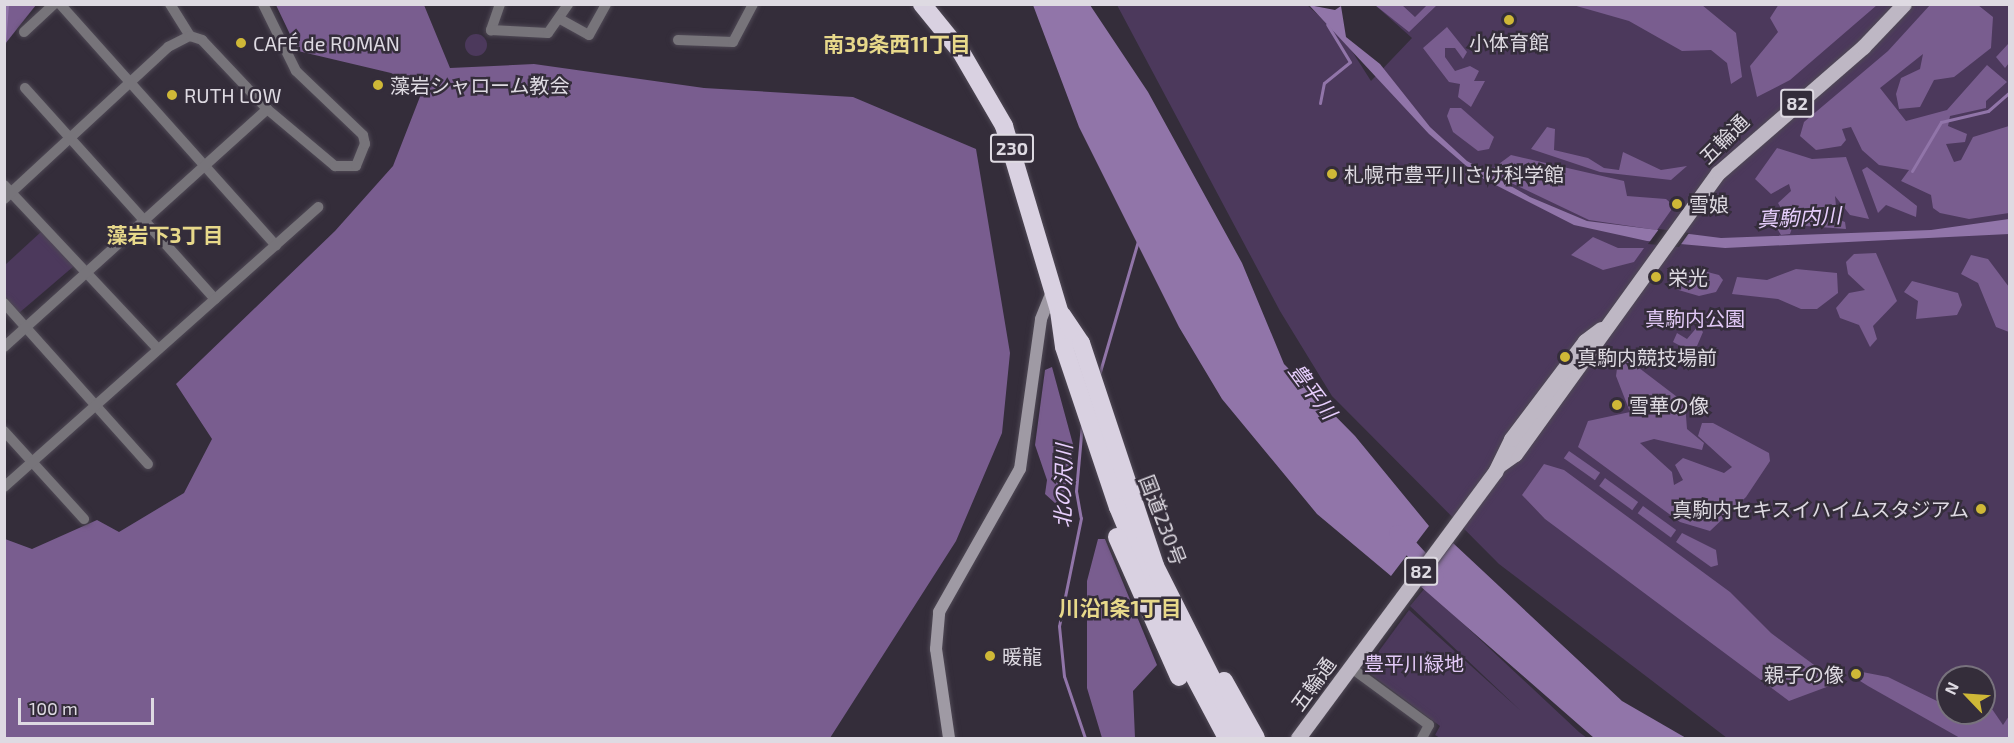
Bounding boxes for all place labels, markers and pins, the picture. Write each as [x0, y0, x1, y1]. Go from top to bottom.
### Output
marker: 小体育館 [1502, 13, 1516, 27]
place label: 小体育館 [1469, 30, 1549, 54]
place label: CAFÉ de ROMAN [253, 31, 400, 55]
marker: CAFÉ de ROMAN [234, 36, 248, 50]
place label: 藻岩シャローム教会 [390, 73, 570, 97]
marker: 藻岩シャローム教会 [371, 78, 385, 92]
place label: RUTH LOW [184, 83, 281, 107]
marker: RUTH LOW [165, 88, 179, 102]
place label: 札幌市豊平川さけ科学館 [1344, 162, 1564, 186]
marker: 札幌市豊平川さけ科学館 [1325, 167, 1339, 181]
place label: 雪娘 [1689, 192, 1729, 216]
marker: 雪娘 [1670, 197, 1684, 211]
place label: 栄光 [1668, 265, 1708, 289]
marker: 栄光 [1649, 270, 1663, 284]
place label: 真駒内競技場前 [1577, 345, 1717, 369]
marker: 真駒内競技場前 [1558, 350, 1572, 364]
place label: 雪華の像 [1629, 393, 1709, 417]
marker: 雪華の像 [1610, 398, 1624, 412]
place label: 真駒内セキスイハイムスタジアム [1669, 497, 1969, 521]
marker: 真駒内セキスイハイムスタジアム [1974, 502, 1988, 516]
place label: 暖龍 [1002, 644, 1042, 668]
marker: 暖龍 [983, 649, 997, 663]
place label: 親子の像 [1764, 662, 1844, 686]
marker: 親子の像 [1849, 667, 1863, 681]

